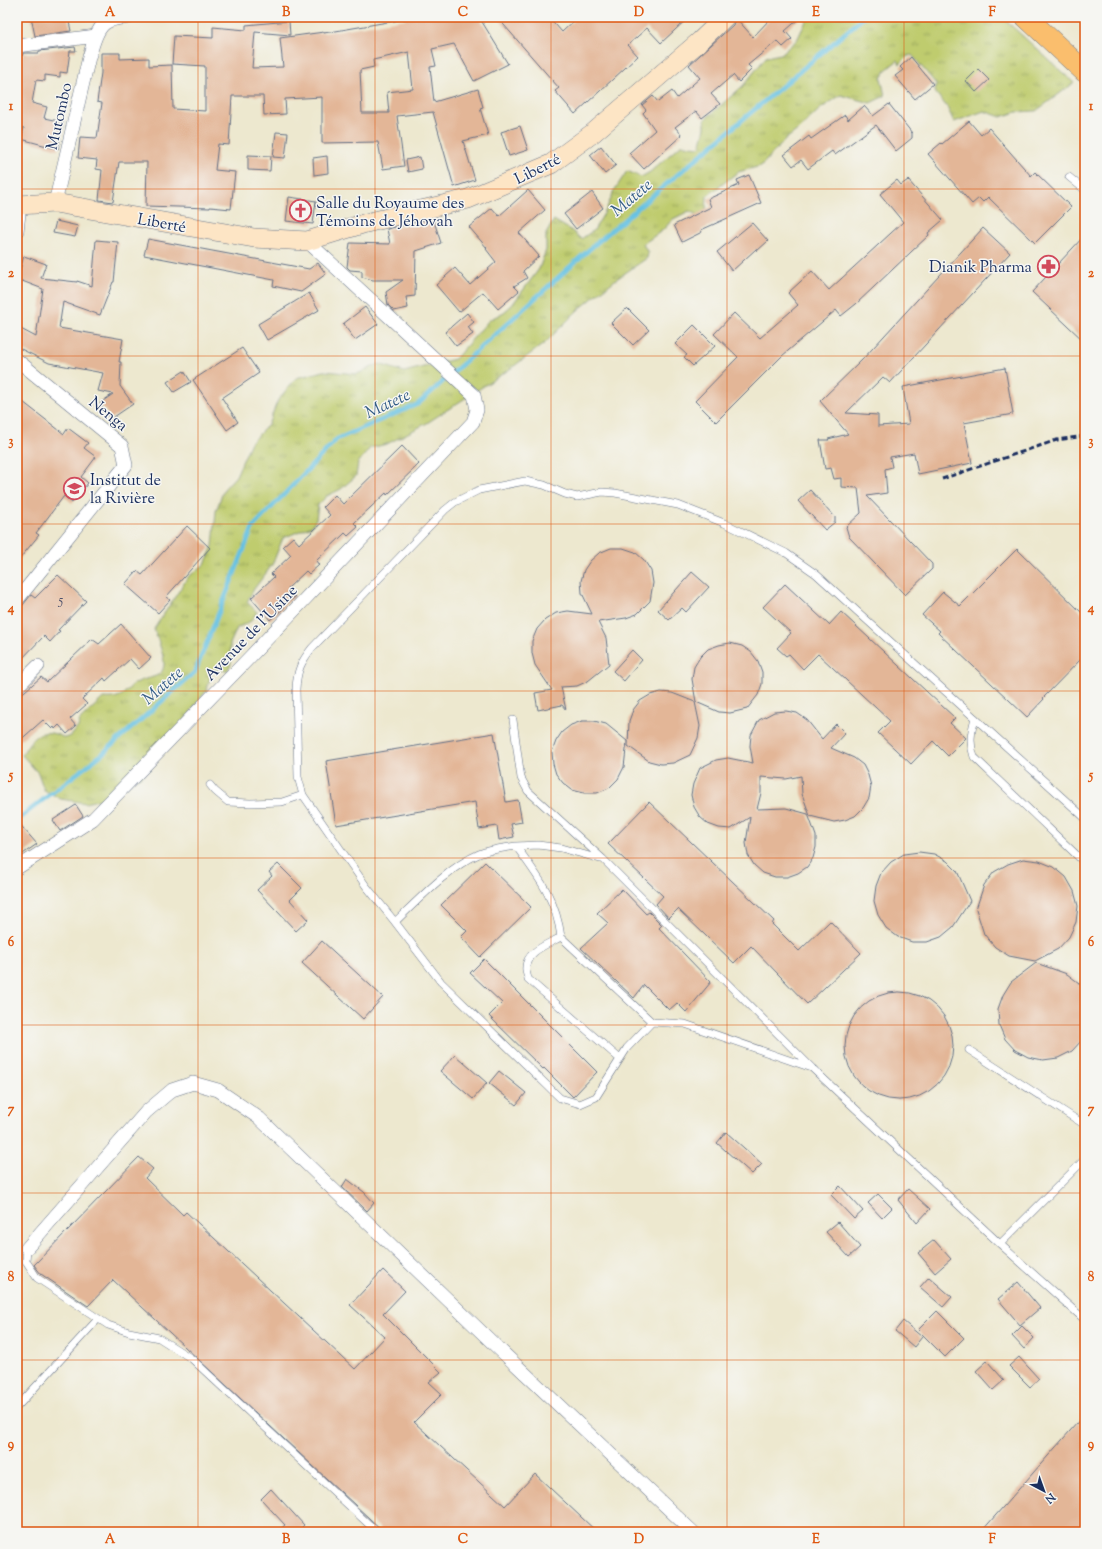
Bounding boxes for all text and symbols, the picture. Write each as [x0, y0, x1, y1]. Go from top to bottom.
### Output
text: A [105, 4, 116, 22]
text: B [282, 4, 291, 22]
text: C [458, 4, 468, 22]
text: D [634, 4, 644, 22]
text: E [812, 4, 820, 22]
text: F [988, 4, 996, 22]
street label: Mutombo [42, 80, 79, 153]
text: 1 [9, 98, 14, 116]
text: 1 [1089, 98, 1094, 116]
street label: Liberté [511, 149, 565, 192]
water label: Matete [606, 174, 658, 223]
place label: Salle du Royaume des Témoins de Jéhovah [316, 193, 464, 234]
church icon: Salle du Royaume des Témoins de Jéhovah [288, 198, 314, 224]
street label: Liberté [135, 209, 188, 240]
pharmacy icon: Dianik Pharma [1035, 253, 1061, 279]
place label: Dianik Pharma [929, 257, 1033, 280]
text: 2 [8, 265, 15, 283]
text: 2 [1088, 265, 1095, 283]
water label: Matete [361, 384, 415, 426]
street label: Nenga [83, 392, 132, 438]
text: 3 [8, 433, 14, 451]
text: 3 [1088, 433, 1094, 451]
place label: Institut de la Rivière [90, 470, 161, 511]
school or university icon: Institut de la Rivière [61, 475, 87, 501]
street label: Avenue de l'Usine [200, 581, 304, 687]
house number: 5 [58, 591, 64, 611]
text: 4 [7, 600, 15, 618]
text: 4 [1087, 600, 1095, 618]
water label: Matete [137, 662, 189, 711]
text: 5 [8, 767, 14, 785]
text: 5 [1088, 767, 1094, 785]
text: 6 [8, 934, 15, 952]
text: 6 [1088, 934, 1095, 952]
text: 7 [8, 1101, 15, 1119]
text: 7 [1088, 1101, 1095, 1119]
text: 8 [8, 1269, 15, 1287]
text: 8 [1088, 1269, 1095, 1287]
text: 9 [8, 1436, 15, 1454]
text: 9 [1088, 1436, 1095, 1454]
north arrow [1024, 1471, 1064, 1511]
text: N [1041, 1488, 1059, 1507]
text: A [105, 1531, 116, 1549]
text: B [282, 1531, 291, 1549]
text: C [458, 1531, 468, 1549]
text: D [634, 1531, 644, 1549]
text: E [812, 1531, 820, 1549]
text: F [988, 1531, 996, 1549]

